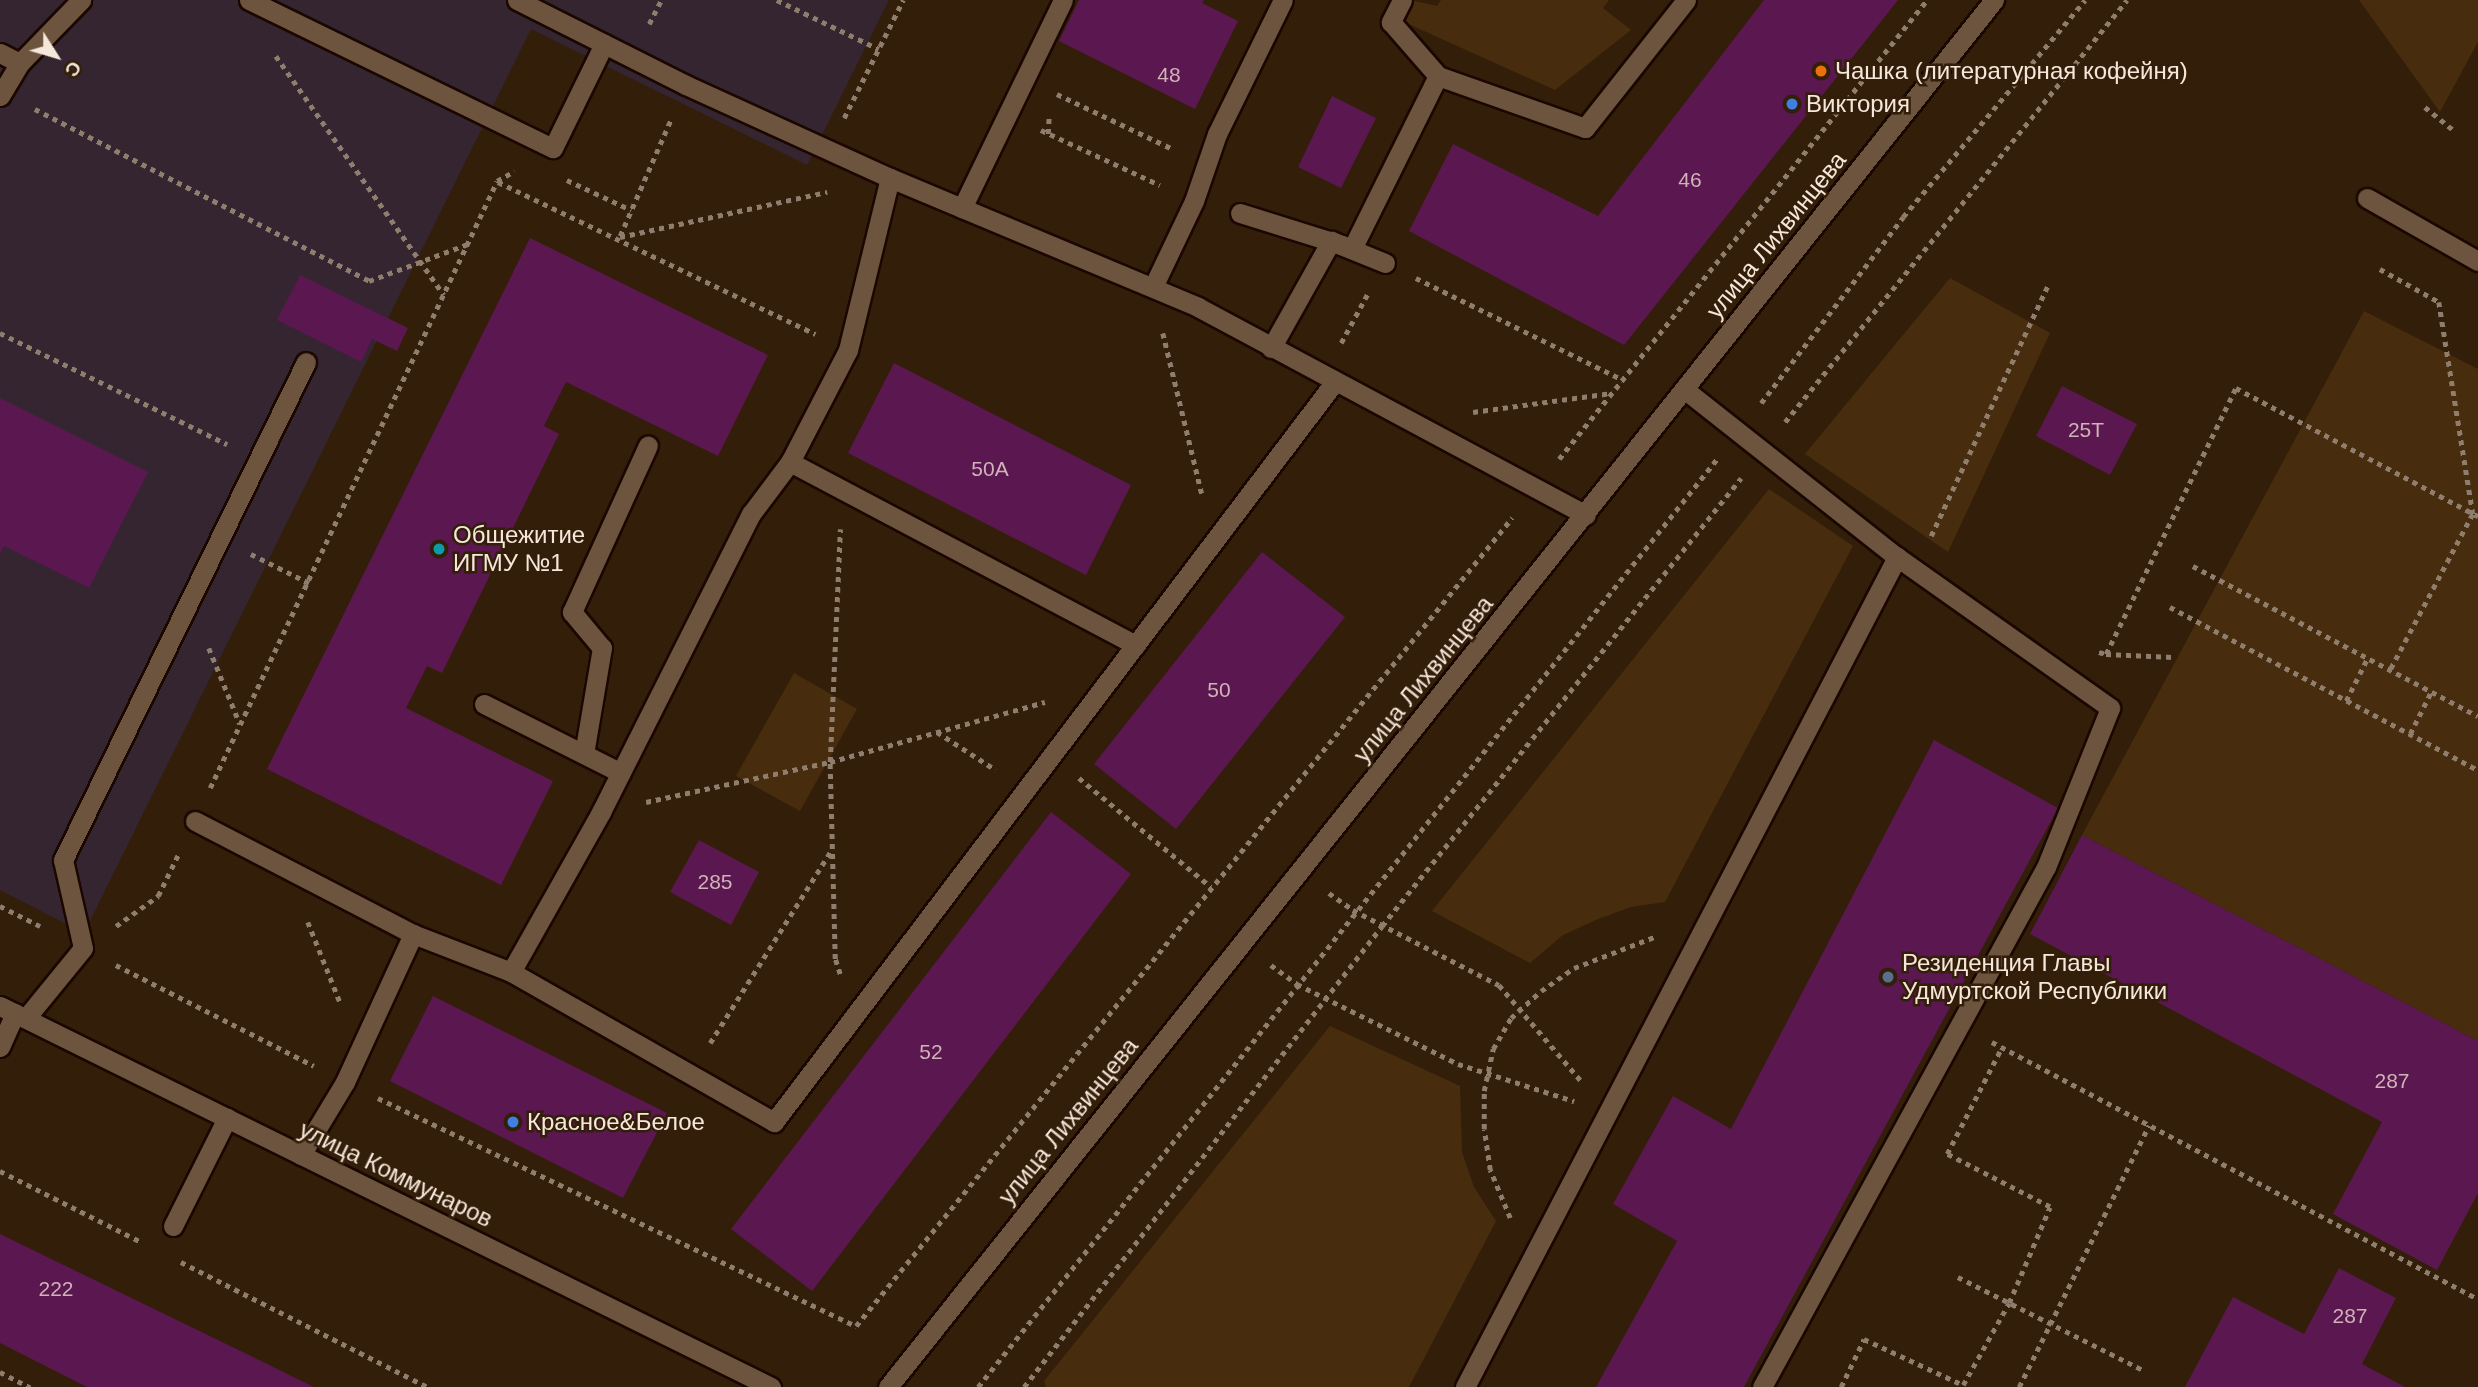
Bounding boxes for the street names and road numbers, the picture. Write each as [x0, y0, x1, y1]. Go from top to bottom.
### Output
street label: улица Лихвинцева [1700, 146, 1852, 324]
street label: улица Лихвинцева [1347, 590, 1499, 768]
street label: улица Лихвинцева [992, 1032, 1144, 1210]
street label: улица Коммунаров [295, 1115, 497, 1233]

